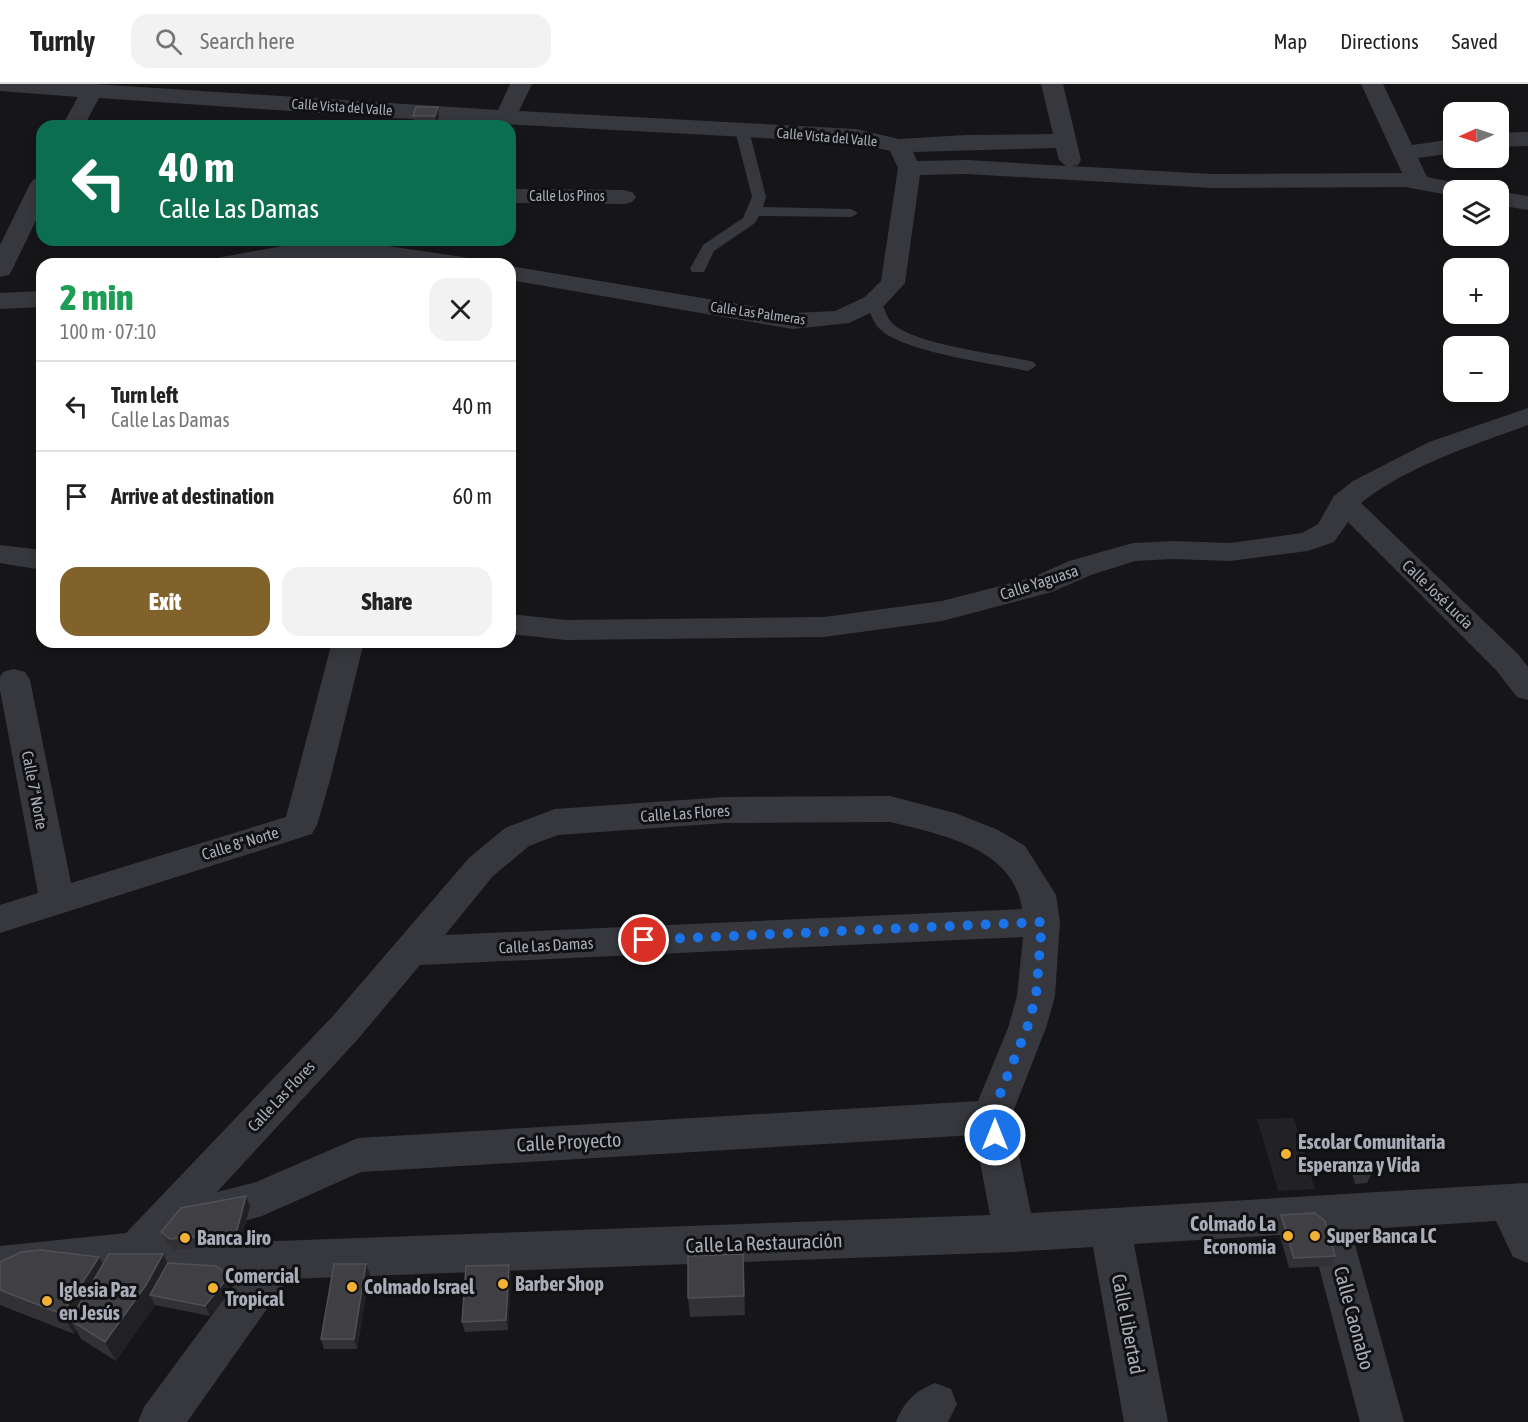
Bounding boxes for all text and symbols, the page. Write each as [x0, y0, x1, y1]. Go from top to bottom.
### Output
search box [131, 14, 551, 68]
text: Turnly [30, 25, 95, 57]
icon: search [152, 25, 185, 58]
text: Search here [200, 28, 295, 54]
text: Map [1273, 29, 1307, 53]
text: Directions [1340, 29, 1419, 53]
text: Saved [1452, 29, 1498, 53]
street label: Calle Vista del Valle [291, 95, 393, 119]
north arrow [1443, 102, 1509, 168]
map controls [1443, 102, 1509, 402]
street label: Calle Vista del Valle [776, 125, 878, 149]
text: 40 m [159, 143, 234, 191]
icon: left [60, 144, 138, 222]
button: layers [1443, 180, 1509, 246]
street label: Calle Los Pinos [529, 188, 605, 204]
text: Calle Las Damas [159, 193, 319, 224]
button: + [1443, 258, 1509, 324]
text: 2 min [60, 276, 134, 318]
button: close [429, 278, 492, 341]
street label: Calle Las Palmeras [710, 298, 807, 328]
text: 100 m · 07:10 [60, 320, 156, 343]
button: − [1443, 336, 1509, 402]
text: Turn left [111, 382, 178, 408]
icon: left [60, 390, 93, 423]
text: 40 m [452, 393, 492, 419]
text: Calle Las Damas [111, 408, 230, 431]
icon: arrive [60, 480, 93, 513]
text: Arrive at destination [111, 483, 274, 509]
text: 60 m [452, 483, 492, 509]
street label: Calle José Lucía [1399, 556, 1477, 632]
street label: Calle Yaguasa [998, 561, 1081, 604]
button: Exit [60, 567, 270, 636]
button: Share [282, 567, 492, 636]
street label: Calle 7ª Norte [19, 749, 51, 831]
street label: Calle Las Flores [640, 801, 731, 825]
street label: Calle 8ª Norte [199, 823, 281, 863]
pin [618, 914, 669, 965]
icon: arrive [627, 923, 660, 956]
street label: Calle Las Damas [498, 934, 594, 956]
street label: Calle Las Flores [244, 1057, 318, 1135]
position arrow [963, 1103, 1027, 1167]
street label: Calle Proyecto [516, 1127, 622, 1156]
place label: Escolar Comunitaria Esperanza y Vida [1298, 1130, 1445, 1176]
marker: Escolar Comunitaria Esperanza y Vida [1279, 1147, 1293, 1161]
place label: Colmado La Economia [1190, 1212, 1276, 1258]
place label: Super Banca LC [1327, 1224, 1437, 1247]
place label: Banca Jiro [197, 1226, 271, 1249]
street label: Calle La Restauración [685, 1228, 843, 1257]
marker: Colmado La Economia [1281, 1229, 1295, 1243]
marker: Super Banca LC [1308, 1229, 1322, 1243]
marker: Banca Jiro [178, 1231, 192, 1245]
place label: Comercial Tropical [225, 1264, 300, 1310]
street label: Calle Caonabo [1330, 1264, 1379, 1372]
place label: Barber Shop [515, 1272, 604, 1295]
street label: Calle Libertad [1108, 1272, 1149, 1376]
place label: Colmado Israel [364, 1275, 475, 1298]
marker: Barber Shop [496, 1277, 510, 1291]
place label: Iglesia Paz en Jesús [59, 1278, 137, 1324]
marker: Colmado Israel [345, 1280, 359, 1294]
marker: Comercial Tropical [206, 1281, 220, 1295]
marker: Iglesia Paz en Jesús [40, 1294, 54, 1308]

